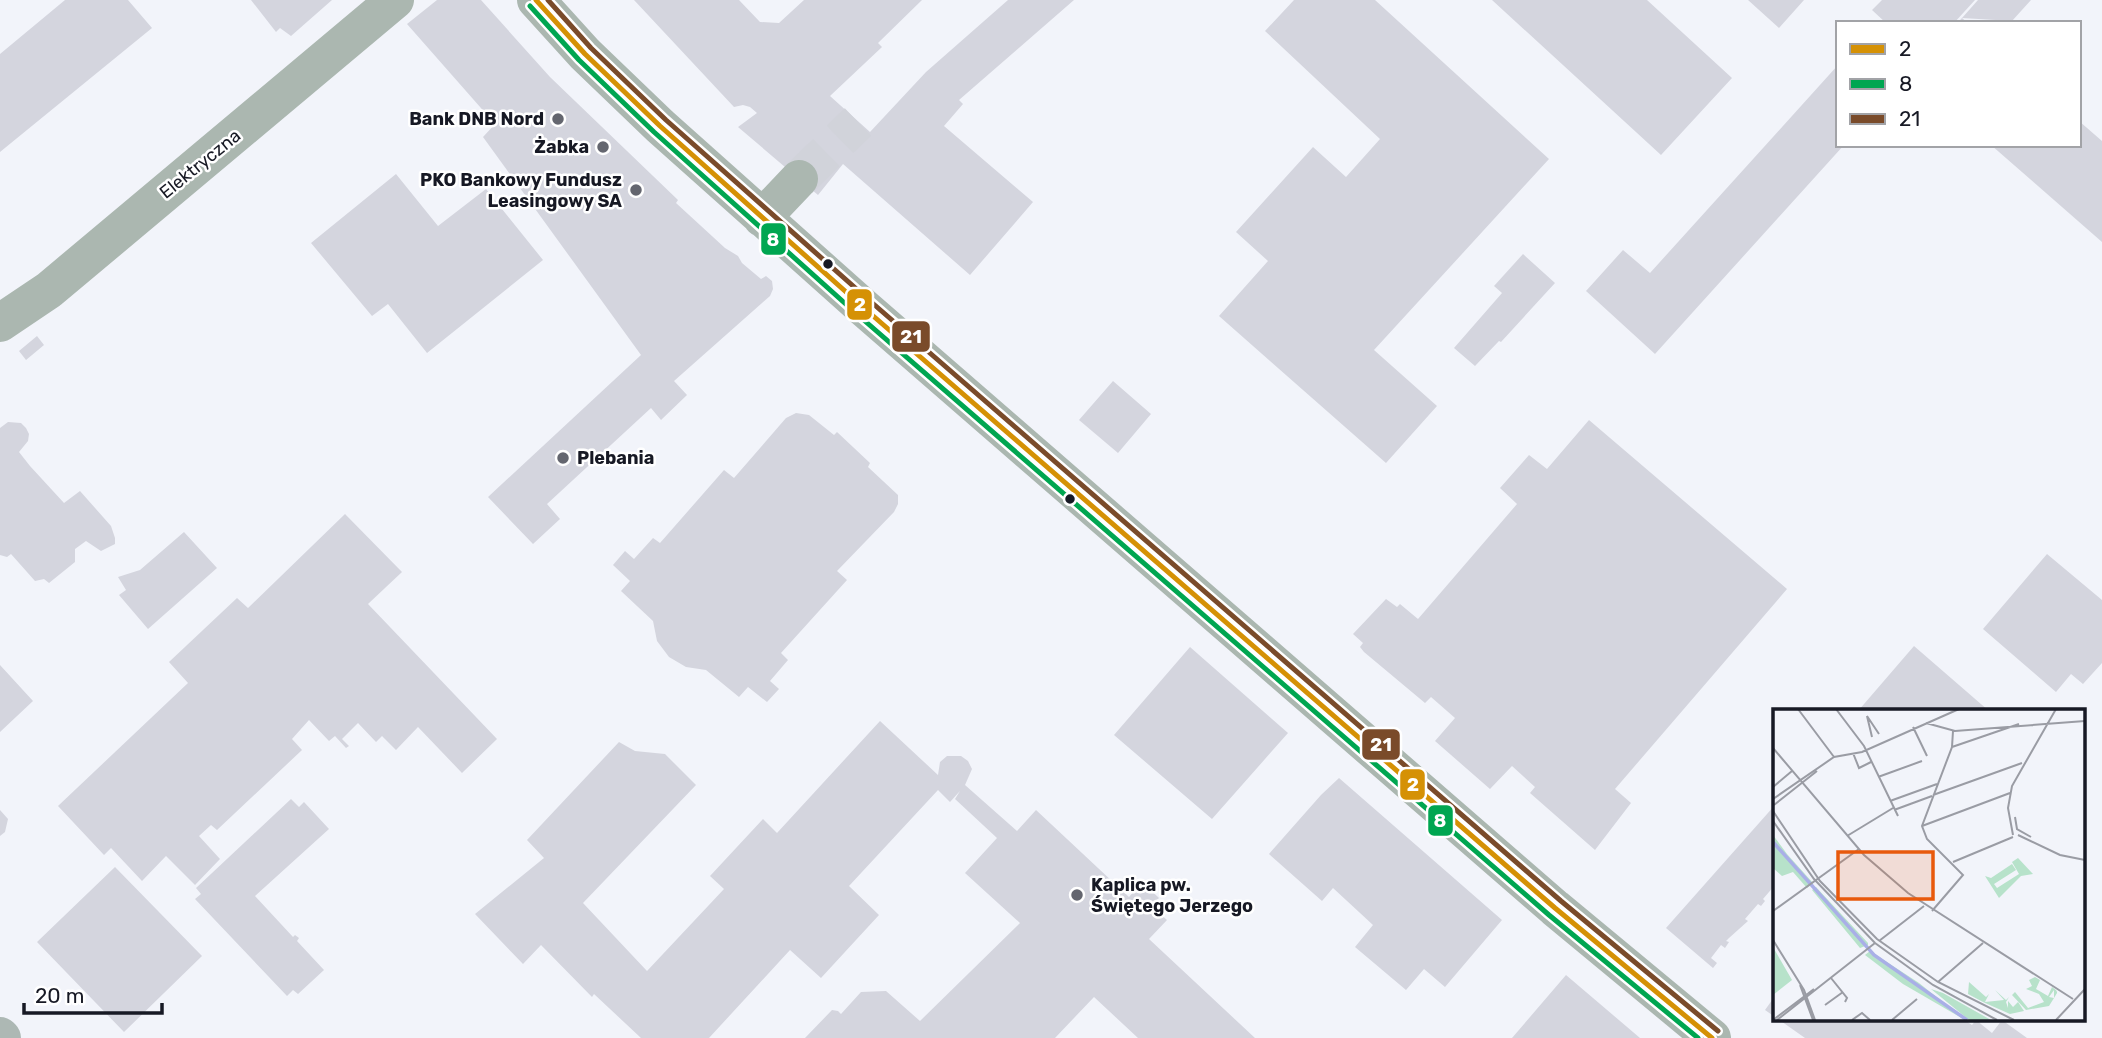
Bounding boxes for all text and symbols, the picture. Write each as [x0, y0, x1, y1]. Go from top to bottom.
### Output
legend [1836, 21, 2081, 147]
text: 2 [1899, 36, 1911, 61]
text: 8 [1899, 71, 1912, 96]
text: 21 [1899, 106, 1920, 131]
place label: Bank DNB Nord [409, 108, 544, 130]
marker: Bank DNB Nord [550, 111, 566, 127]
street label: Elektryczna [155, 125, 245, 203]
place label: Żabka [534, 136, 589, 158]
marker: Żabka [595, 139, 611, 155]
place label: PKO Bankowy Fundusz Leasingowy SA [420, 169, 622, 212]
marker: PKO Bankowy Fundusz Leasingowy SA [628, 182, 644, 198]
line badge: 8 [760, 222, 787, 256]
text: 8 [767, 228, 780, 251]
unlabelled marker [821, 257, 835, 271]
line badge: 2 [846, 288, 873, 321]
text: 2 [854, 293, 866, 316]
line badge: 21 [891, 320, 931, 353]
text: 21 [900, 325, 922, 348]
place label: Plebania [577, 447, 654, 469]
marker: Plebania [555, 450, 571, 466]
unlabelled marker [1063, 492, 1077, 506]
inset map [1773, 709, 2084, 1020]
line badge: 21 [1361, 728, 1401, 761]
text: 21 [1370, 733, 1392, 756]
line badge: 2 [1399, 768, 1426, 801]
text: 2 [1407, 773, 1419, 796]
line badge: 8 [1427, 804, 1454, 837]
text: 8 [1434, 809, 1447, 832]
place label: Kaplica pw. Świętego Jerzego [1091, 874, 1253, 917]
marker: Kaplica pw. Świętego Jerzego [1069, 887, 1085, 903]
scale bar [24, 972, 163, 1016]
text: 20 m [35, 983, 84, 1008]

